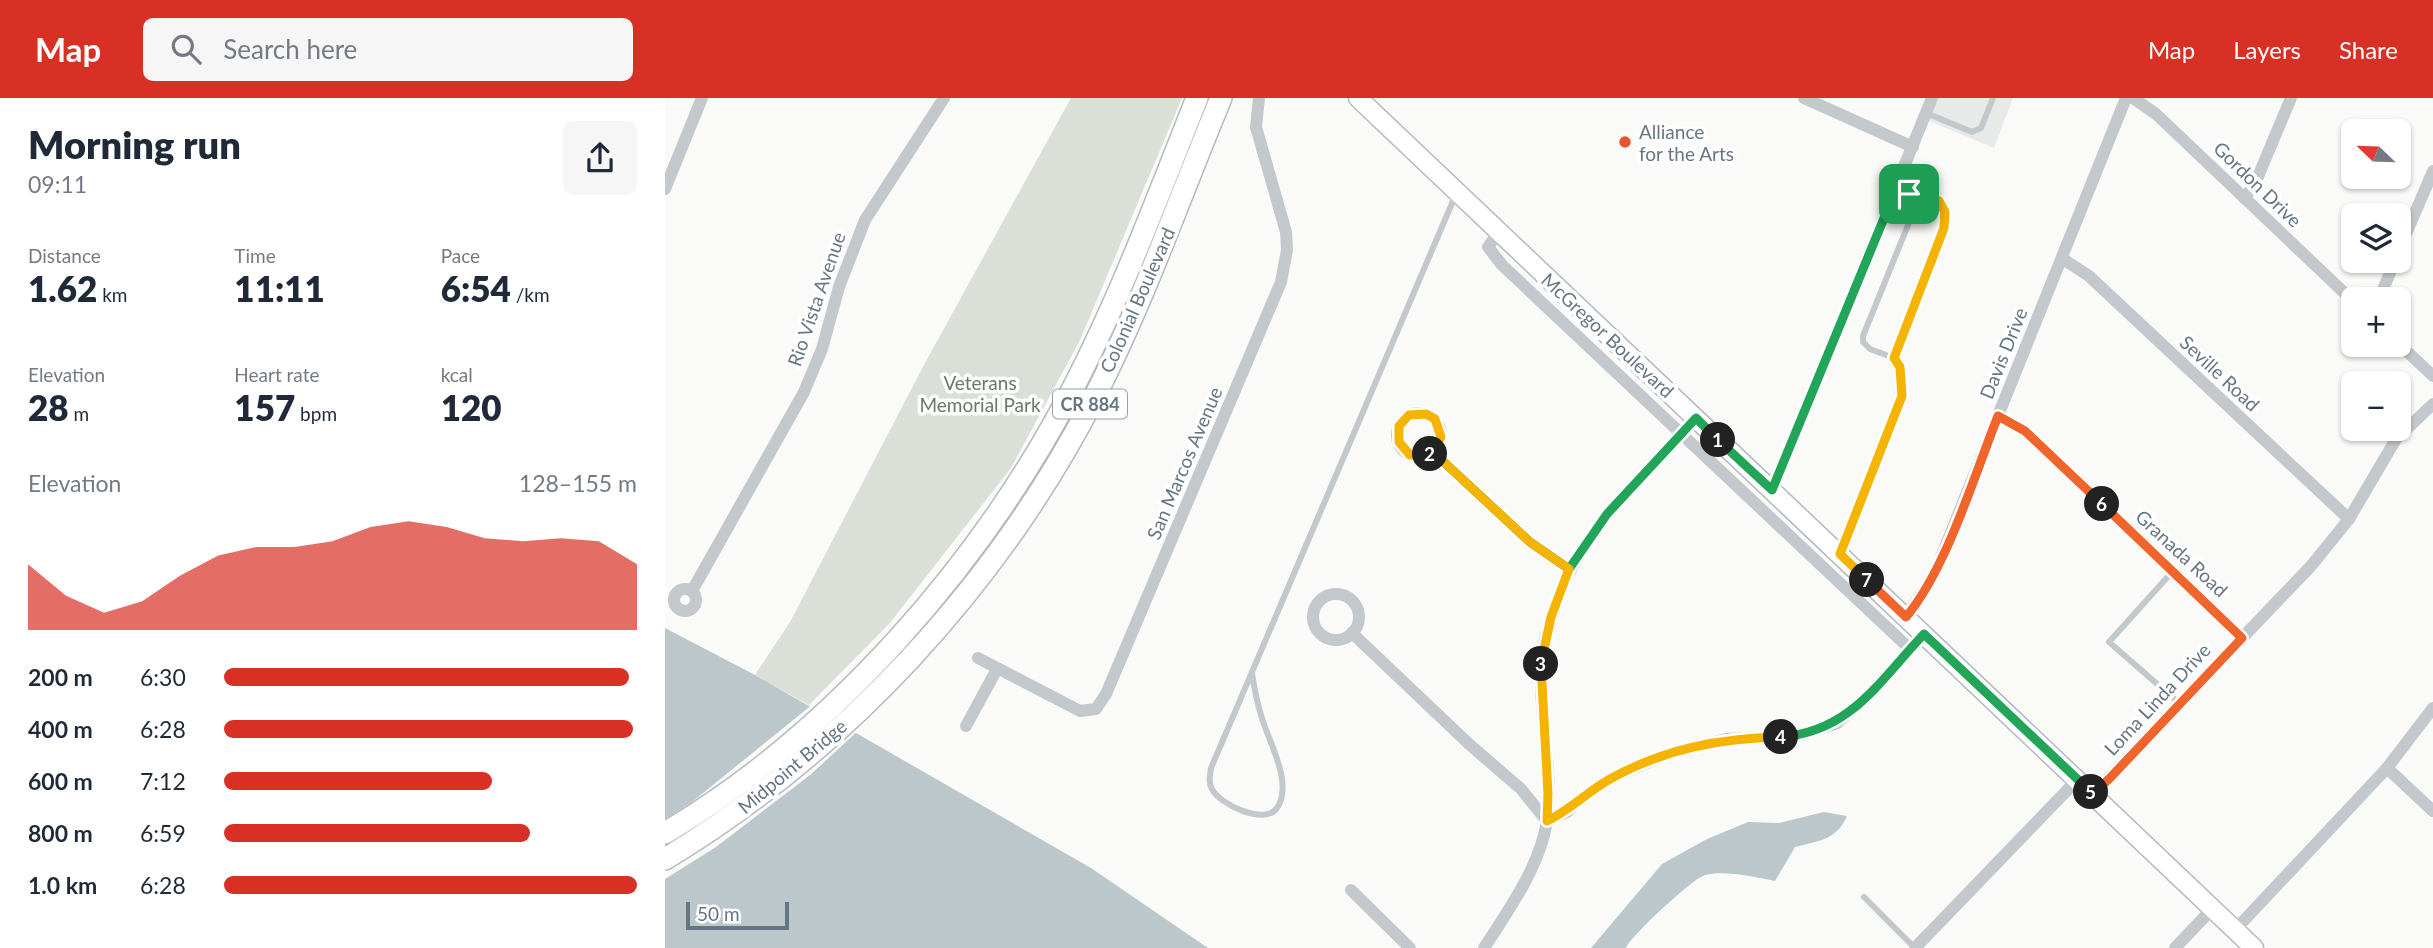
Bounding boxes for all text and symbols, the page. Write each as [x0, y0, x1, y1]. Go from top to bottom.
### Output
search box [143, 18, 633, 81]
text: Map [35, 29, 101, 69]
icon: search [167, 30, 205, 68]
text: Search here [223, 33, 357, 65]
text: Map [2148, 35, 2195, 64]
text: Layers [2233, 35, 2301, 64]
text: Share [2339, 35, 2398, 64]
north arrow [2341, 119, 2411, 189]
map controls [2341, 119, 2411, 441]
place label: Alliance for the Arts [1639, 120, 1734, 165]
text: Morning run [28, 121, 241, 167]
button: share [563, 121, 637, 195]
marker: Alliance for the Arts [1617, 134, 1633, 150]
street label: Gordon Drive [2209, 136, 2307, 232]
pin [1879, 164, 1939, 224]
text: 09:11 [28, 170, 87, 198]
icon: arrive [1890, 175, 1928, 213]
button: layers [2341, 203, 2411, 273]
street label: Colonial Boulevard [1095, 224, 1179, 376]
street label: Rio Vista Avenue [782, 229, 850, 369]
text: Distance [28, 244, 101, 267]
text: Time [234, 244, 276, 267]
text: Pace [441, 244, 480, 267]
text: 1.62 [28, 267, 97, 309]
text: 11:11 [234, 267, 325, 309]
text: 6:54 [441, 267, 511, 309]
street label: McGregor Boulevard [1537, 268, 1679, 402]
text: km [97, 283, 127, 306]
text: /km [511, 283, 550, 306]
button: + [2341, 287, 2411, 357]
street label: Davis Drive [1974, 304, 2032, 402]
street label: Seville Road [2175, 330, 2265, 416]
text: Elevation [28, 363, 105, 386]
text: Heart rate [234, 363, 320, 386]
text: kcal [441, 363, 473, 386]
park label: Veterans Memorial Park [919, 371, 1041, 416]
button: − [2341, 371, 2411, 441]
street label: San Marcos Avenue [1141, 383, 1227, 543]
text: 28 [28, 386, 69, 428]
text: 157 [234, 386, 295, 428]
text: 120 [441, 386, 502, 428]
road number: CR 884 [1053, 390, 1127, 418]
text: m [69, 402, 89, 425]
text: bpm [295, 402, 337, 425]
pin: 1 [1701, 422, 1735, 458]
text: 1 [1712, 428, 1723, 451]
pin: 2 [1413, 436, 1447, 472]
text: 2 [1424, 442, 1435, 465]
text: Elevation [28, 469, 121, 497]
text: 128–155 m [519, 469, 637, 497]
pin: 6 [2085, 486, 2119, 522]
text: 6 [2096, 492, 2107, 515]
street label: Granada Road [2131, 505, 2233, 601]
pin: 7 [1849, 562, 1885, 598]
text: 7 [1861, 568, 1872, 591]
street label: Loma Linda Drive [2099, 638, 2215, 760]
pin: 3 [1523, 646, 1559, 682]
text: 3 [1535, 652, 1546, 675]
text: 200 m [28, 663, 93, 691]
text: 6:30 [140, 663, 186, 691]
street label: Midpoint Bridge [733, 714, 851, 818]
text: 400 m [28, 715, 93, 743]
text: 6:28 [140, 715, 186, 743]
pin: 4 [1763, 720, 1799, 754]
text: 4 [1775, 725, 1786, 748]
text: 600 m [28, 767, 93, 795]
text: 7:12 [140, 767, 186, 795]
pin: 5 [2073, 774, 2109, 810]
text: 5 [2085, 780, 2096, 803]
text: 800 m [28, 819, 93, 847]
text: 6:59 [140, 819, 186, 847]
text: 1.0 km [28, 871, 97, 899]
text: 6:28 [140, 871, 186, 899]
scale bar [686, 899, 789, 931]
text: 50 m [697, 902, 740, 925]

